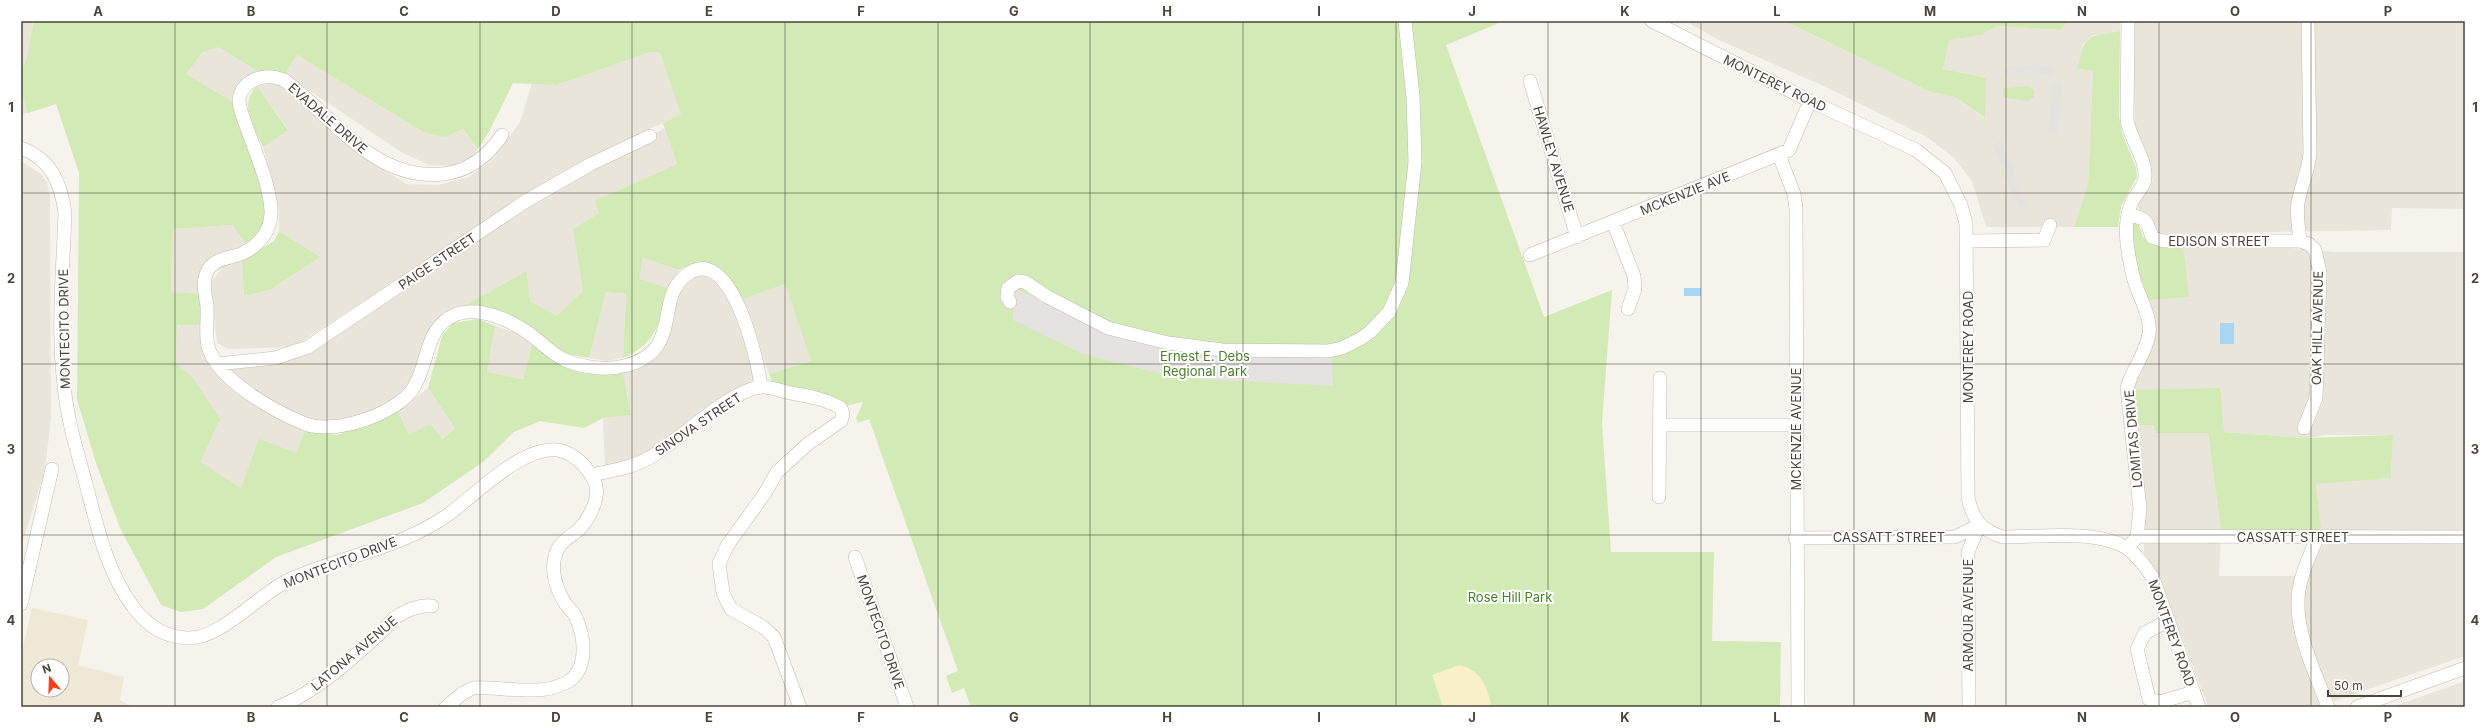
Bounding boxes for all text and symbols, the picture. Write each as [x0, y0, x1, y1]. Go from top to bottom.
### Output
text: A [93, 3, 103, 19]
text: B [247, 3, 256, 19]
text: C [399, 3, 409, 19]
text: D [551, 3, 561, 19]
text: E [705, 3, 713, 19]
text: F [857, 3, 865, 19]
text: G [1009, 3, 1019, 19]
text: H [1162, 3, 1172, 19]
text: I [1317, 3, 1321, 19]
text: J [1468, 3, 1476, 19]
text: K [1620, 3, 1630, 19]
text: L [1773, 3, 1781, 19]
text: M [1924, 3, 1936, 19]
text: N [2077, 3, 2087, 19]
text: O [2230, 3, 2240, 19]
text: P [2384, 3, 2392, 19]
street label: MONTEREY ROAD [1721, 51, 1829, 115]
street label: EVADALE DRIVE [285, 79, 371, 157]
text: 1 [8, 99, 14, 115]
text: 1 [2472, 99, 2478, 115]
street label: HAWLEY AVENUE [1530, 104, 1578, 214]
street label: MCKENZIE AVE [1638, 168, 1732, 218]
street label: PAIGE STREET [395, 229, 479, 293]
street label: EDISON STREET [2168, 233, 2270, 249]
street label: MONTECITO DRIVE [55, 269, 73, 389]
text: 2 [7, 270, 15, 286]
text: 2 [2471, 270, 2479, 286]
street label: OAK HILL AVENUE [2308, 271, 2326, 385]
street label: MONTEREY ROAD [1960, 291, 1976, 403]
park label: Ernest E. Debs Regional Park [1160, 348, 1250, 379]
street label: MCKENZIE AVENUE [1788, 368, 1804, 490]
street label: SINOVA STREET [652, 389, 744, 459]
street label: LOMITAS DRIVE [2121, 389, 2145, 489]
text: 3 [7, 441, 15, 457]
text: 3 [2471, 441, 2479, 457]
street label: CASSATT STREET [1833, 529, 1945, 545]
street label: CASSATT STREET [2237, 529, 2349, 545]
street label: MONTECITO DRIVE [281, 533, 399, 591]
street label: ARMOUR AVENUE [1960, 559, 1976, 671]
street label: MONTECITO DRIVE [854, 573, 908, 691]
street label: MONTEREY ROAD [2145, 577, 2199, 689]
park label: Rose Hill Park [1468, 589, 1552, 605]
text: 4 [7, 612, 16, 628]
street label: LATONA AVENUE [308, 612, 400, 694]
text: 4 [2471, 612, 2480, 628]
north arrow [30, 658, 70, 698]
text: N [40, 661, 53, 677]
scale bar [2328, 672, 2401, 698]
text: 50 m [2334, 678, 2363, 693]
text: A [93, 709, 103, 725]
text: B [247, 709, 256, 725]
text: C [399, 709, 409, 725]
text: D [551, 709, 561, 725]
text: E [705, 709, 713, 725]
text: F [857, 709, 865, 725]
text: G [1009, 709, 1019, 725]
text: H [1162, 709, 1172, 725]
text: I [1317, 709, 1321, 725]
text: J [1468, 709, 1476, 725]
text: K [1620, 709, 1630, 725]
text: L [1773, 709, 1781, 725]
text: M [1924, 709, 1936, 725]
text: N [2077, 709, 2087, 725]
text: O [2230, 709, 2240, 725]
text: P [2384, 709, 2392, 725]

